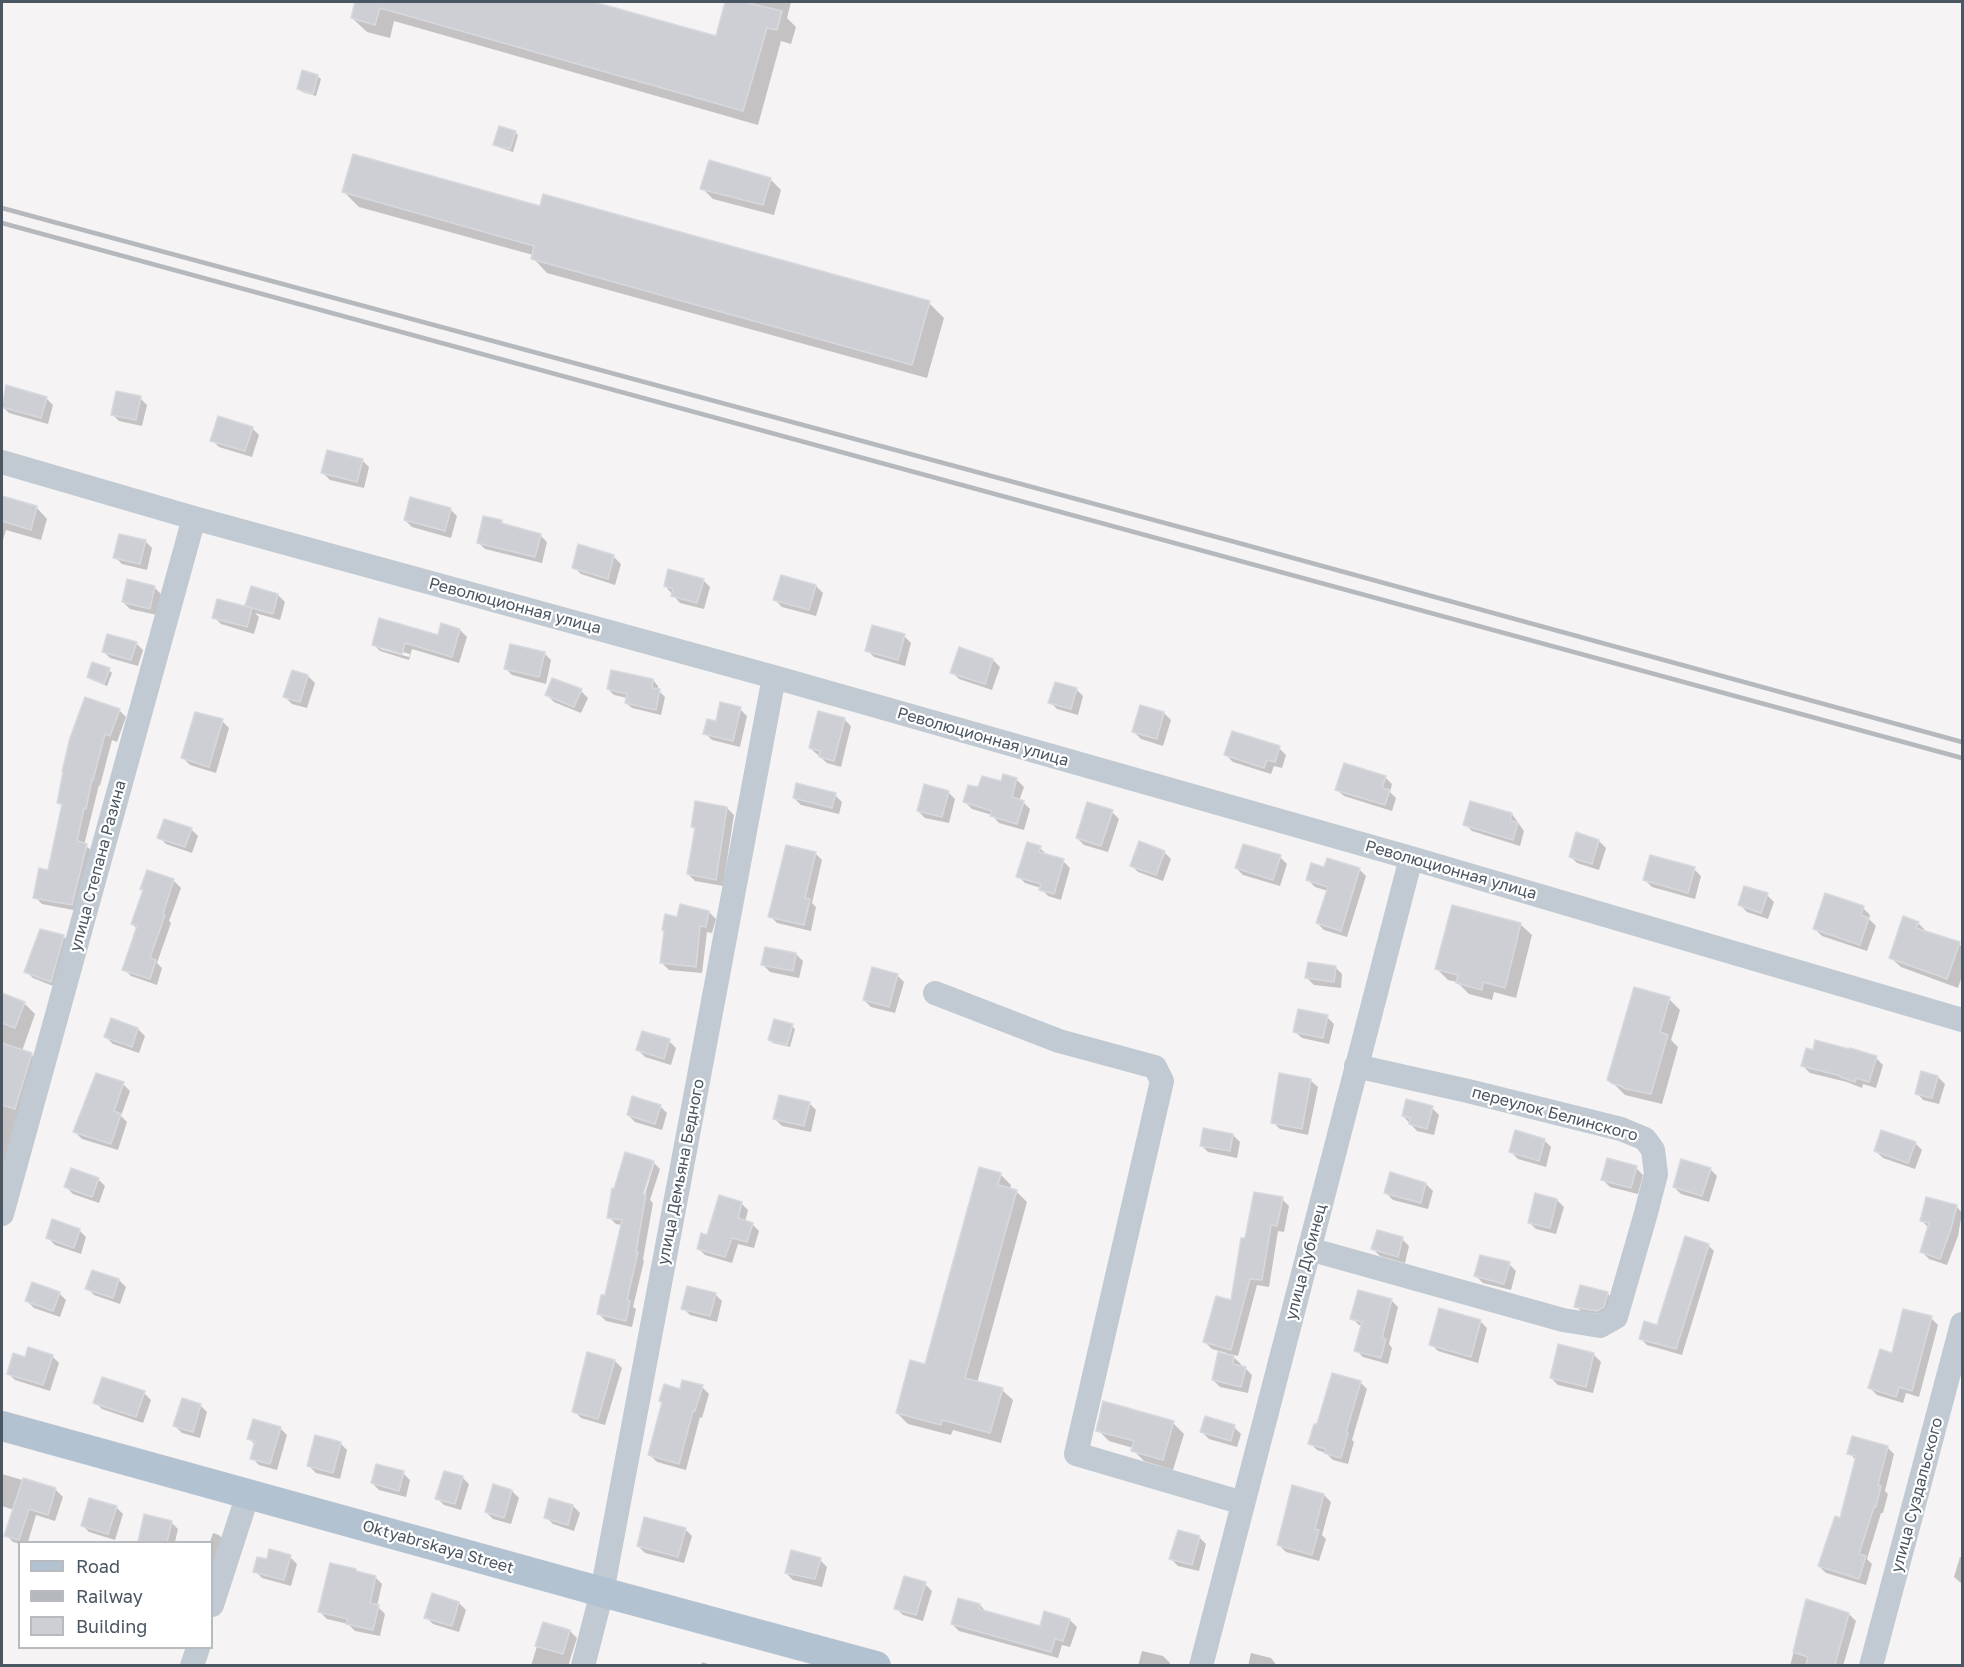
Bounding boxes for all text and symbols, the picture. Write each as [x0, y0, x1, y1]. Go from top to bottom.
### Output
street label: Революционная улица [427, 574, 603, 638]
street label: Революционная улица [895, 703, 1071, 771]
street label: улица Степана Разина [66, 778, 130, 954]
street label: Революционная улица [1363, 836, 1539, 904]
street label: улица Демьяна Бедного [654, 1077, 708, 1267]
street label: переулок Белинского [1470, 1083, 1640, 1145]
street label: улица Дубинец [1281, 1202, 1331, 1322]
street label: улица Суздальского [1887, 1415, 1947, 1575]
street label: Oktyabrskaya Street [360, 1516, 516, 1578]
legend [18, 1541, 213, 1649]
text: Road [76, 1555, 120, 1577]
text: Railway [76, 1585, 143, 1607]
text: Building [76, 1615, 147, 1637]

